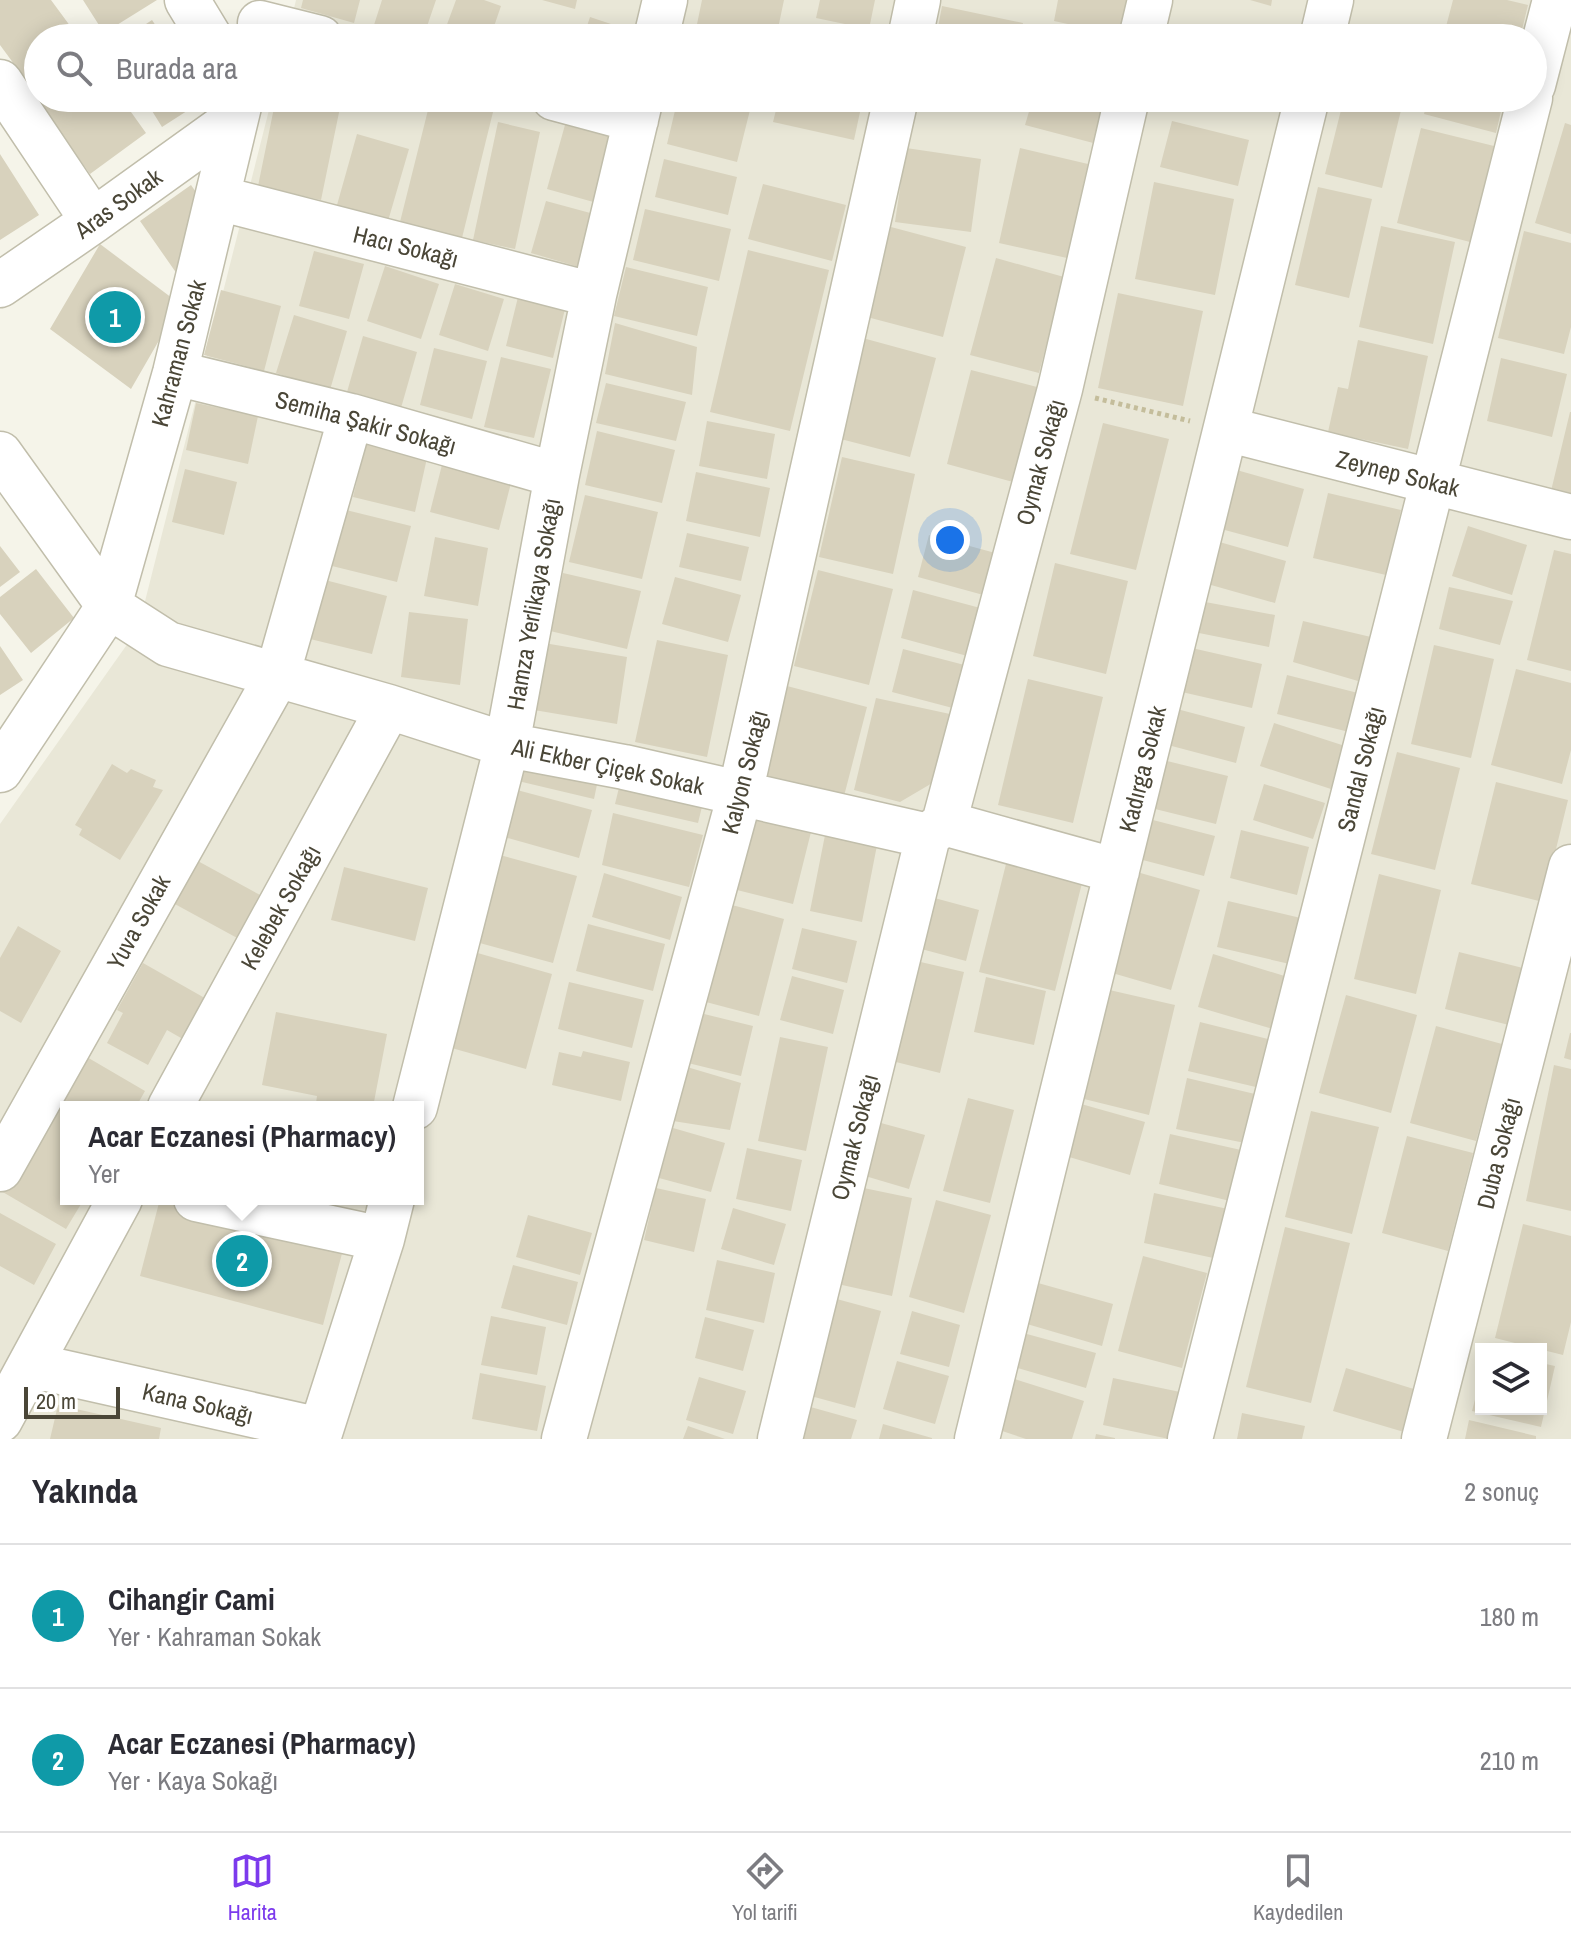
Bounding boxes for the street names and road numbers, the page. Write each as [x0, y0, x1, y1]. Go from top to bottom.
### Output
street label: Aras Sokak [67, 160, 168, 246]
street label: Hacı Sokağı [350, 218, 462, 274]
street label: Kahraman Sokak [143, 276, 213, 430]
street label: Semiha Şakir Sokağı [272, 382, 460, 462]
street label: Oymak Sokağı [1008, 396, 1072, 528]
street label: Zeynep Sokak [1333, 442, 1463, 504]
street label: Hamza Yerlikaya Sokağı [499, 496, 567, 712]
street label: Kadırga Sokak [1111, 702, 1173, 836]
street label: Sandal Sokağı [1329, 703, 1391, 835]
street label: Kalyon Sokağı [713, 707, 775, 837]
street label: Ali Ekber Çiçek Sokak [508, 730, 707, 802]
street label: Kelebek Sokağı [233, 839, 327, 975]
street label: Yuva Sokak [99, 869, 177, 975]
street label: Oymak Sokağı [823, 1071, 885, 1203]
street label: Duba Sokağı [1469, 1094, 1527, 1212]
street label: Kana Sokağı [139, 1375, 257, 1431]

